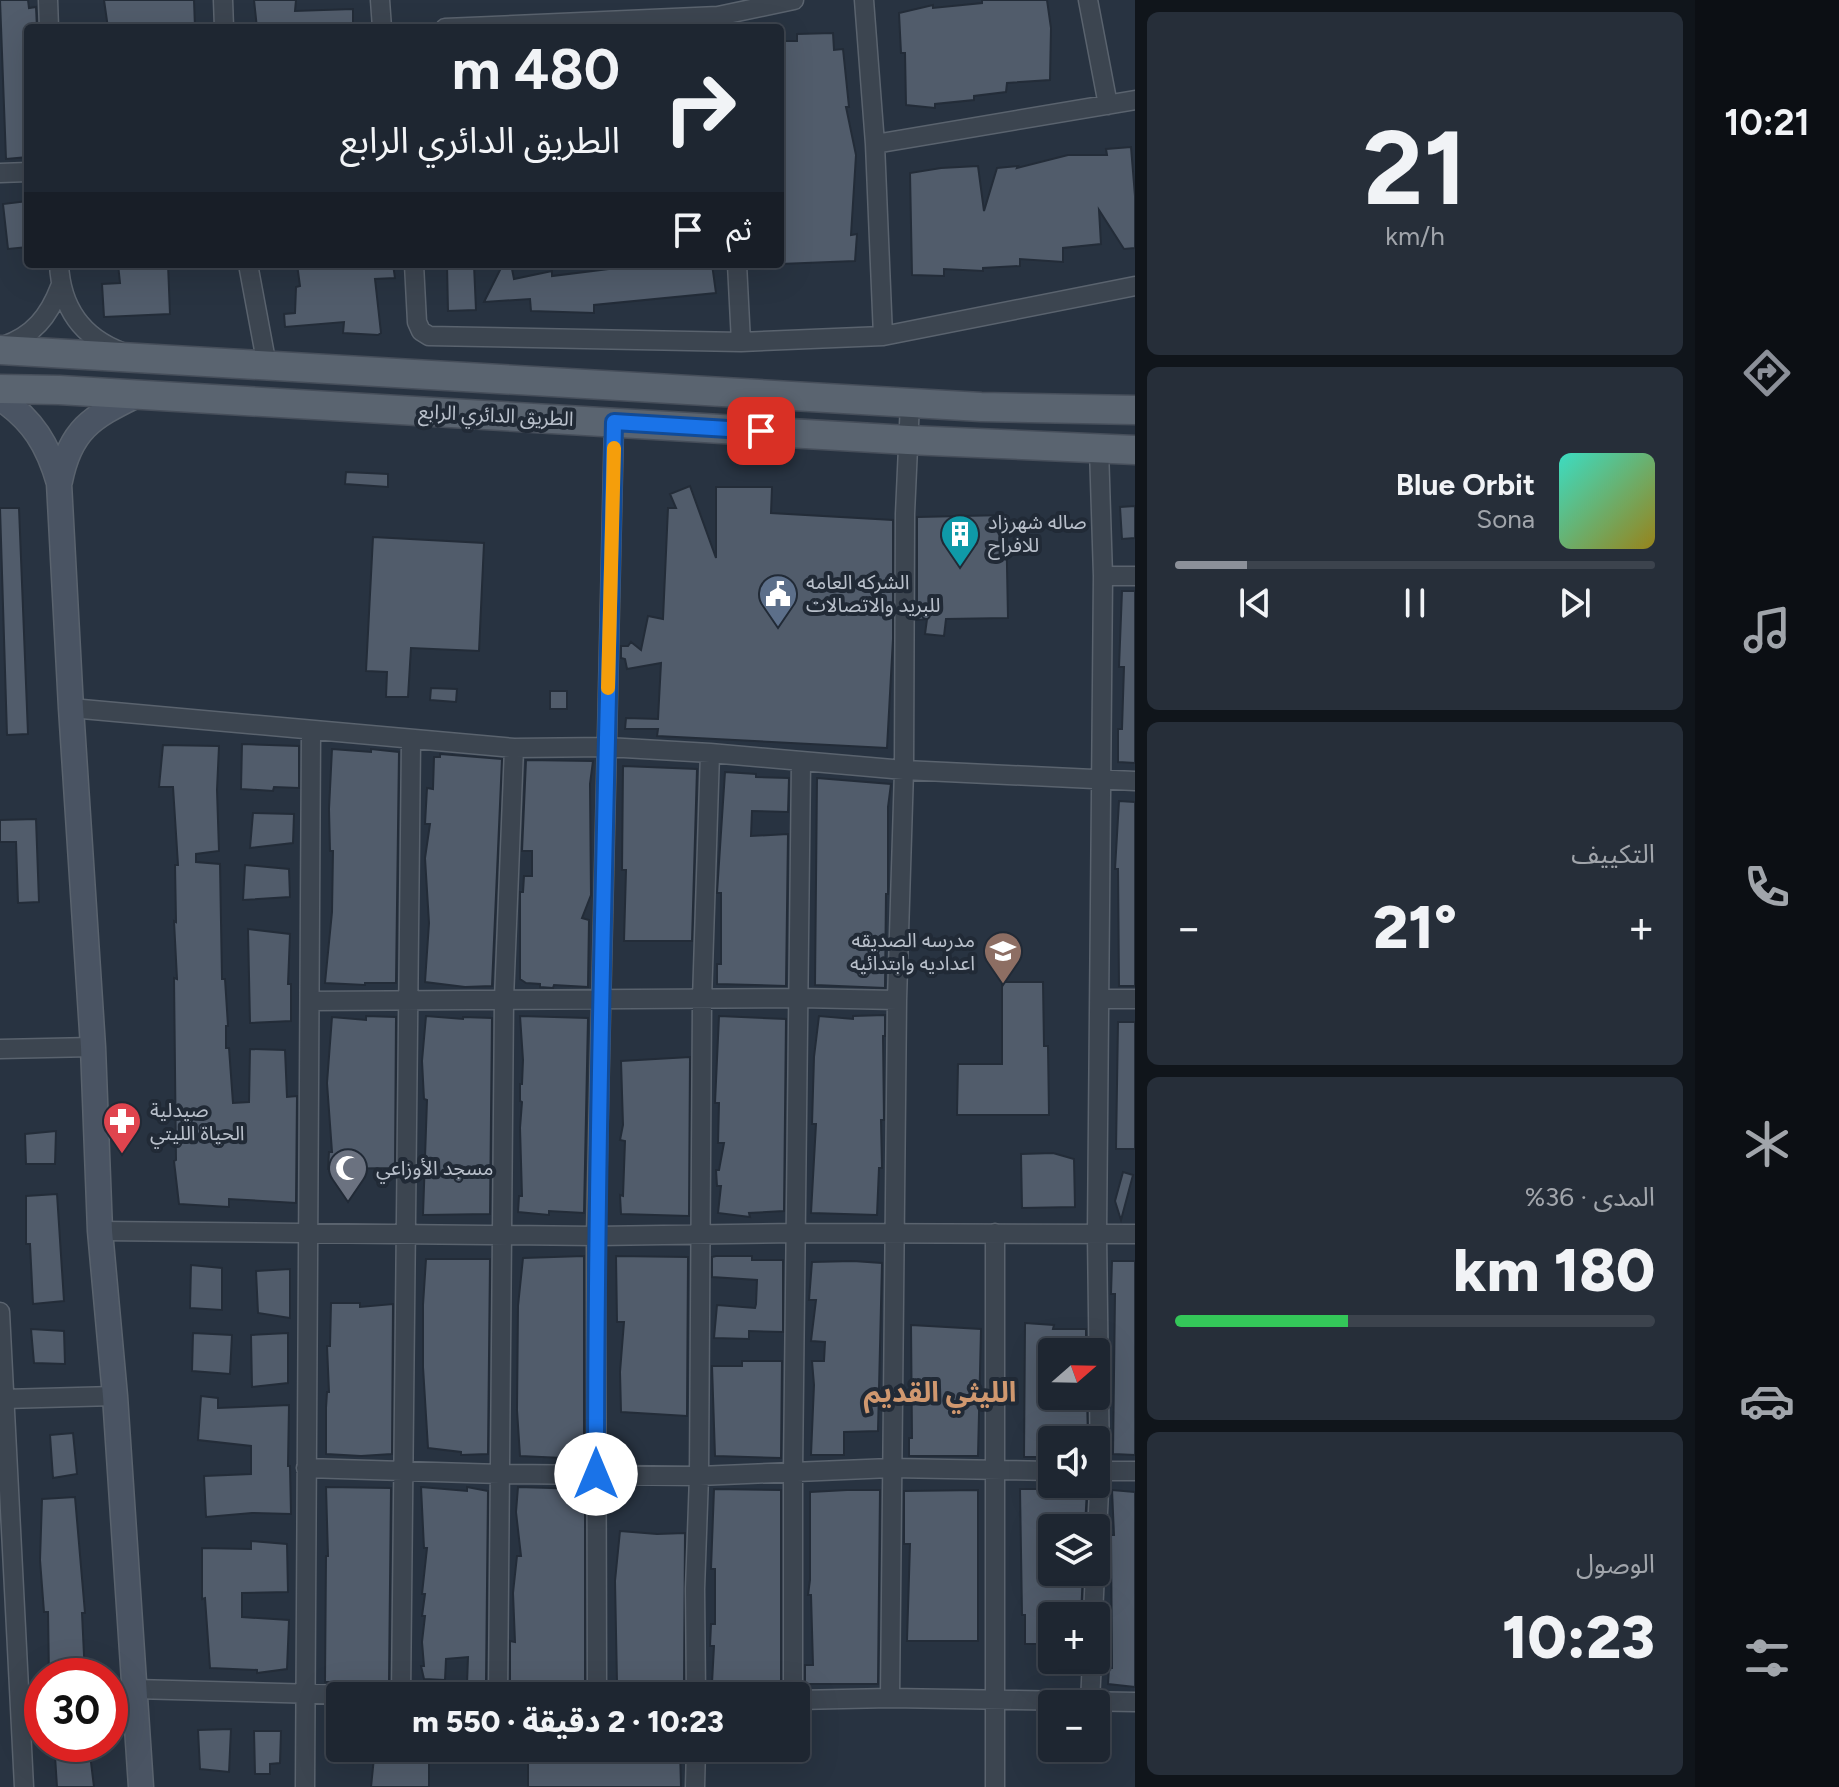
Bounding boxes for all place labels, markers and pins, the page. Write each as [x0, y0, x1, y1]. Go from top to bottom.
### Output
pin [727, 397, 795, 465]
place label: صاله شهرزاد للافراح [988, 510, 1087, 560]
building icon: صاله شهرزاد للافراح [939, 513, 981, 568]
place label: الشركه العامه للبريد والاتصالات [806, 570, 941, 617]
public building icon: الشركه العامه للبريد والاتصالات [757, 573, 799, 628]
place label: مدرسه الصديقه اعداديه وابتدائيه [850, 928, 975, 975]
school or university icon: مدرسه الصديقه اعداديه وابتدائيه [982, 930, 1024, 985]
place label: صيدلية الحياة الليتي [150, 1098, 245, 1149]
pharmacy icon: صيدلية الحياة الليتي [101, 1100, 143, 1155]
mosque icon: مسجد الأوزاعي [327, 1147, 369, 1202]
place label: مسجد الأوزاعي [376, 1156, 494, 1184]

